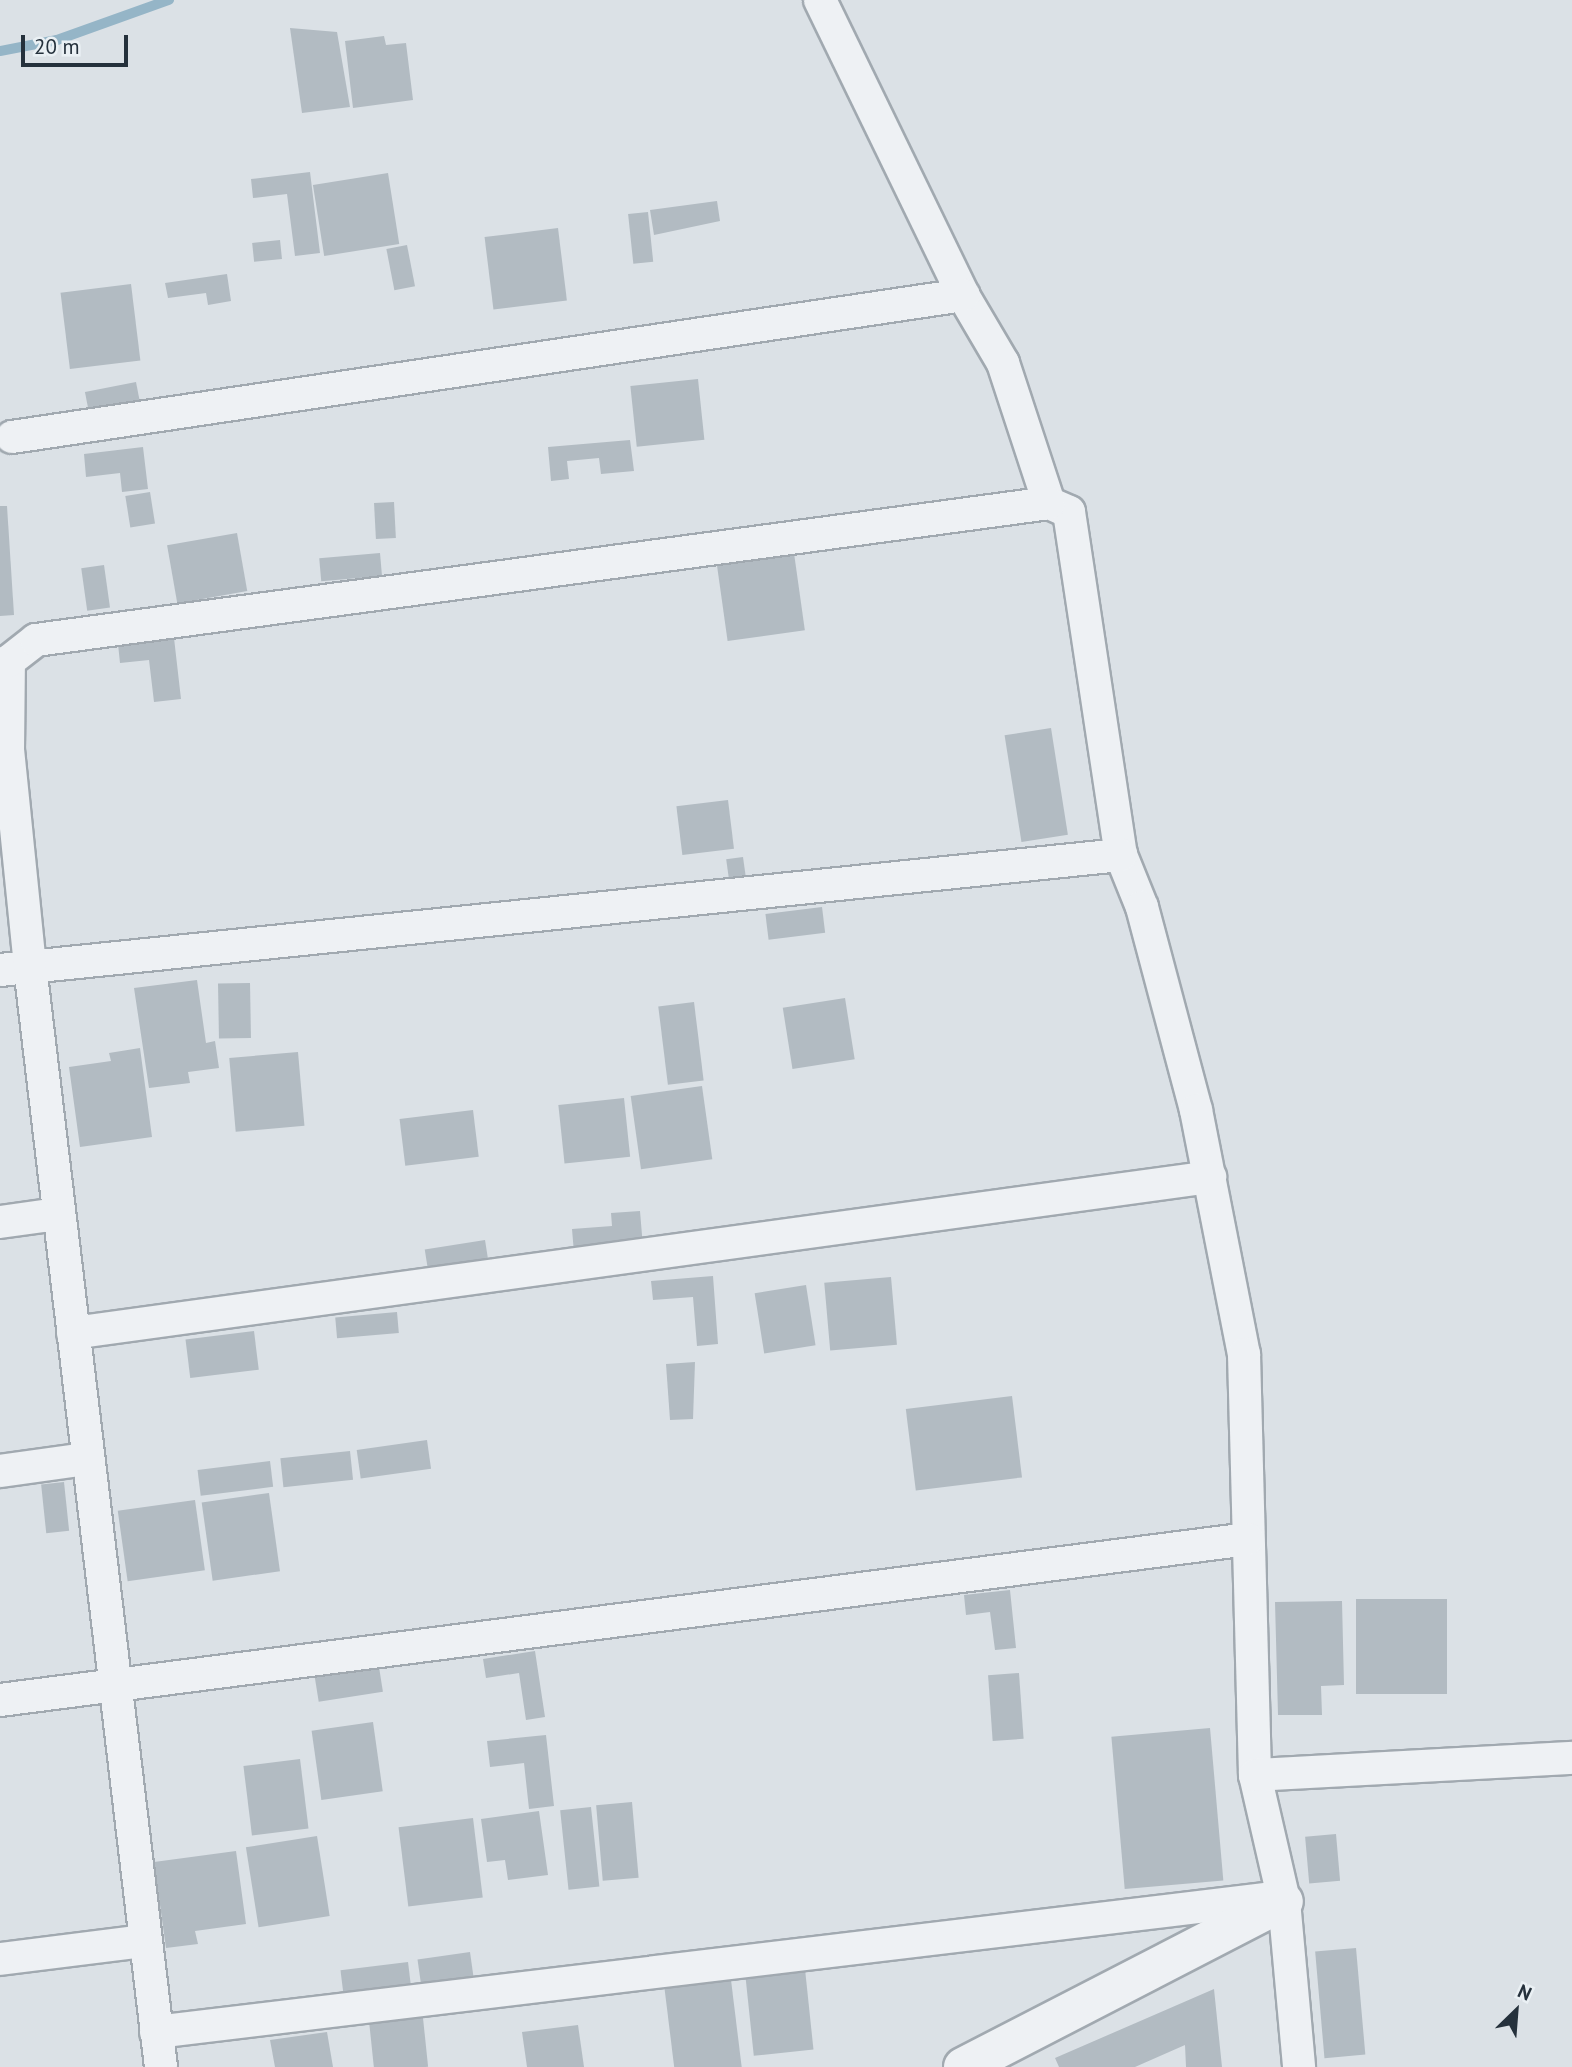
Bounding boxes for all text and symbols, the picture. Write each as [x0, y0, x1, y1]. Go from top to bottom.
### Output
scale bar [24, 21, 131, 65]
text: 20 m [34, 33, 80, 60]
north arrow [1481, 1976, 1551, 2046]
text: N [1514, 1978, 1536, 2005]

